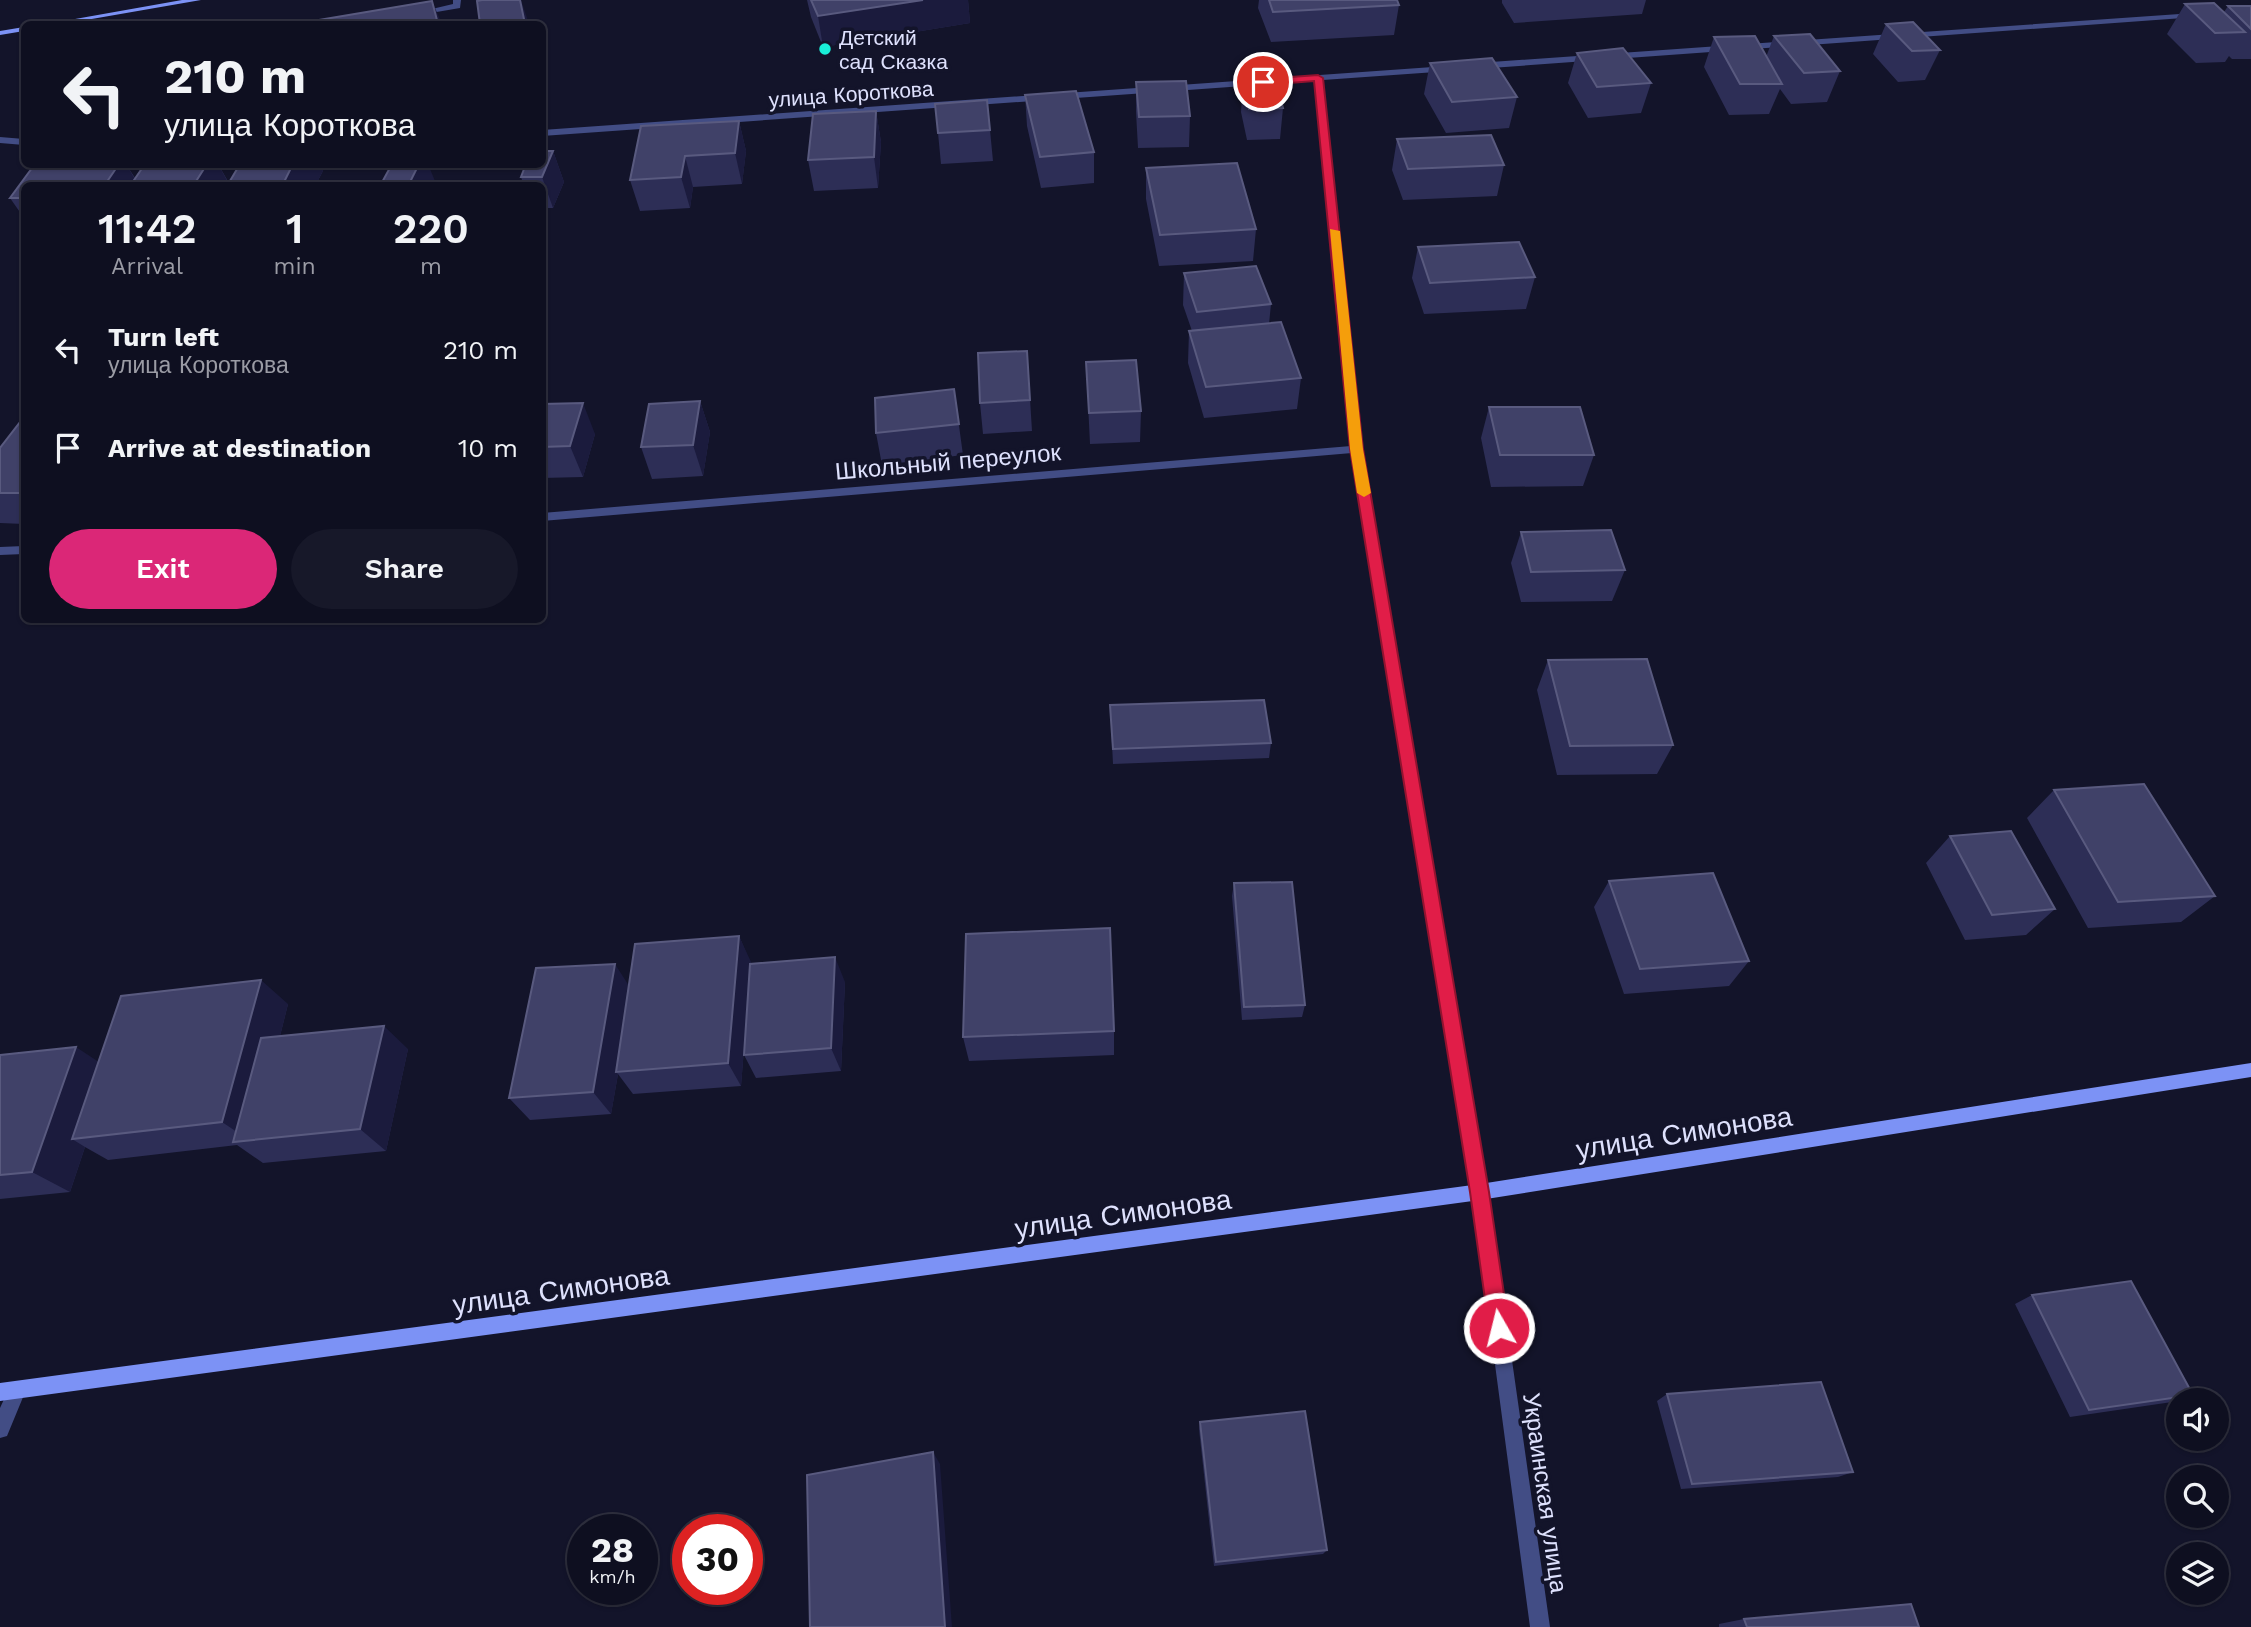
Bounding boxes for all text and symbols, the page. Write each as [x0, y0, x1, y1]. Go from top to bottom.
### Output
place label: Детский сад Сказка [839, 25, 948, 74]
marker: Детский сад Сказка [817, 41, 833, 57]
text: 210 m [164, 47, 306, 105]
icon: left [49, 49, 140, 140]
pin [1233, 52, 1293, 112]
icon: arrive [1244, 63, 1282, 101]
street label: улица Короткова [768, 76, 934, 112]
text: улица Короткова [164, 106, 415, 144]
text: 11:42 [98, 204, 197, 253]
text: 1 [286, 204, 303, 253]
text: 220 [393, 204, 469, 253]
text: Arrival [111, 253, 183, 280]
text: min [273, 253, 316, 280]
text: m [420, 253, 442, 280]
text: Turn left [108, 322, 219, 352]
icon: left [49, 331, 87, 369]
text: 210 m [443, 335, 518, 365]
text: улица Короткова [108, 352, 289, 379]
icon: arrive [49, 429, 87, 467]
text: Arrive at destination [108, 433, 371, 463]
text: 10 m [458, 433, 518, 463]
street label: Школьный переулок [834, 438, 1063, 486]
button: Exit [49, 529, 277, 609]
button: Share [291, 529, 518, 609]
street label: улица Симонова [1574, 1100, 1795, 1166]
street label: улица Симонова [1013, 1182, 1234, 1246]
street label: улица Симонова [451, 1258, 672, 1322]
position arrow [1462, 1291, 1536, 1365]
map controls [2166, 1388, 2229, 1605]
button: sound [2166, 1388, 2229, 1451]
street label: Украинская улица [1517, 1391, 1573, 1595]
button: search [2166, 1465, 2229, 1528]
speed limit sign: 30 [672, 1514, 763, 1605]
text: 28 [591, 1529, 634, 1571]
button: layers [2166, 1542, 2229, 1605]
text: km/h [589, 1566, 636, 1587]

